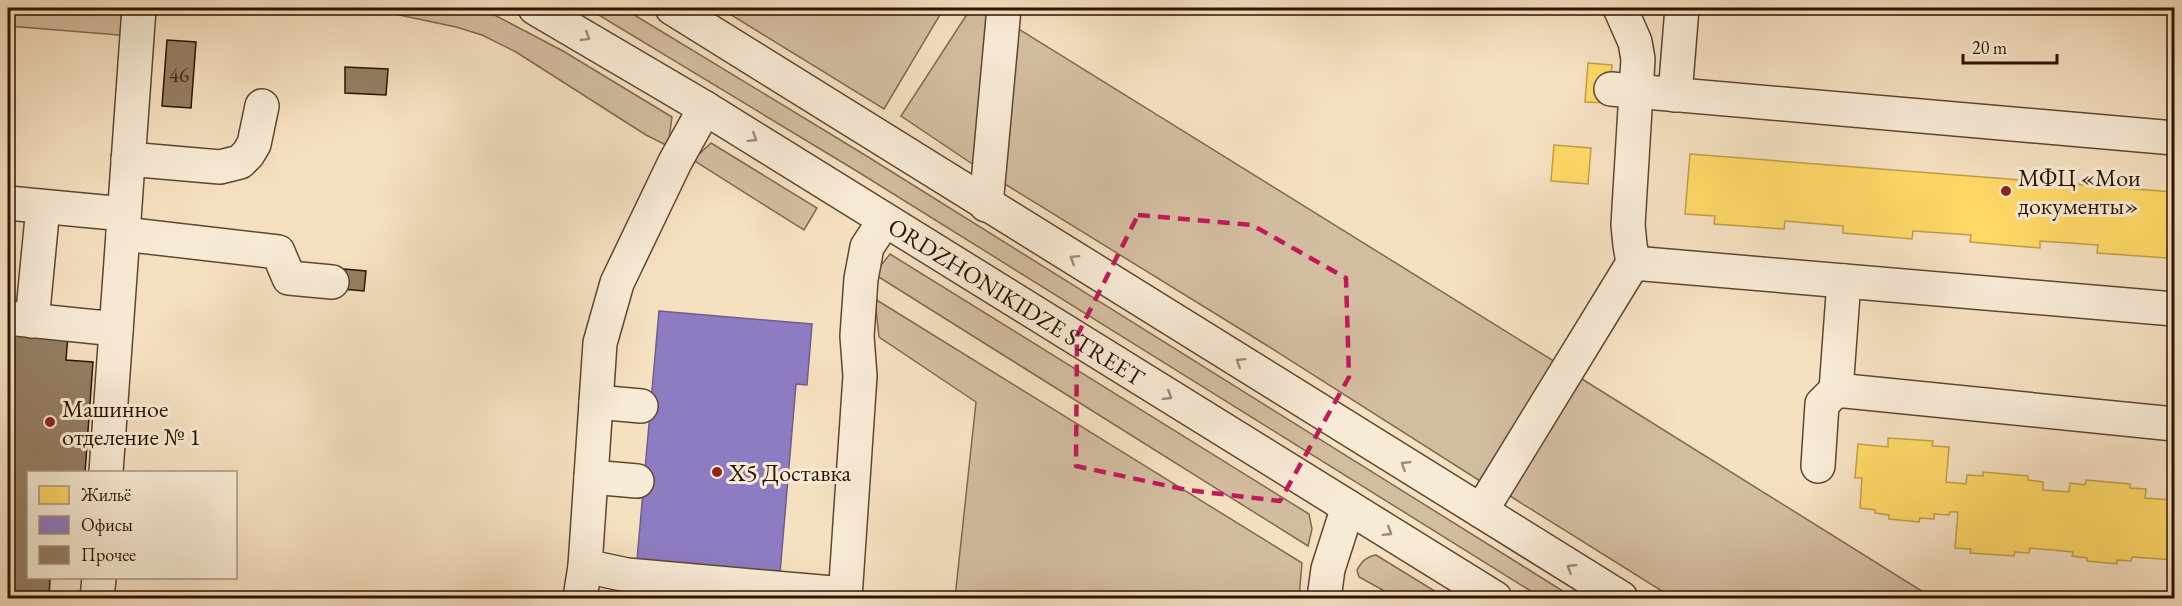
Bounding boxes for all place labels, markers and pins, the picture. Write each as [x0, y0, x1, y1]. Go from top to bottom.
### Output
place label: МФЦ «Мои документы» [2018, 162, 2141, 221]
marker: МФЦ «Мои документы» [1999, 184, 2013, 198]
place label: Машинное отделение № 1 [62, 393, 201, 452]
marker: Машинное отделение № 1 [43, 415, 57, 429]
place label: X5 Доставка [728, 457, 852, 488]
marker: X5 Доставка [710, 465, 724, 479]

